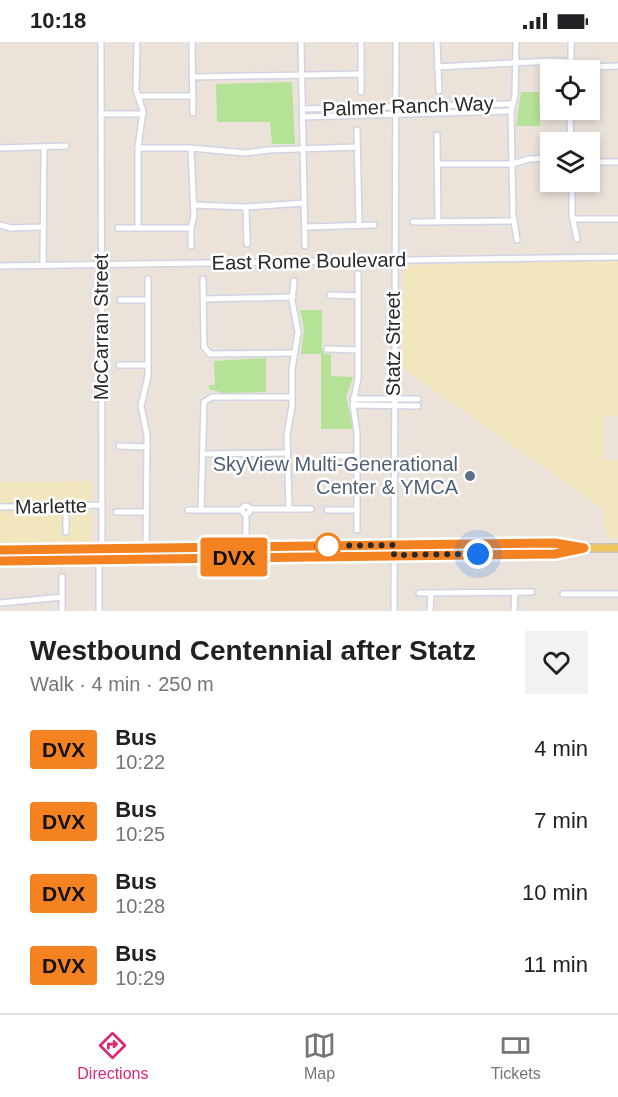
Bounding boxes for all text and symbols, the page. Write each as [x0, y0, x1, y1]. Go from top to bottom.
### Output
text: 10:18 [30, 8, 86, 33]
map controls [540, 60, 600, 192]
button: locate [540, 60, 600, 120]
street label: Palmer Ranch Way [322, 92, 494, 120]
button: layers [540, 132, 600, 192]
street label: East Rome Boulevard [212, 248, 406, 274]
street label: McCarran Street [90, 253, 112, 400]
street label: Statz Street [382, 291, 404, 396]
place label: SkyView Multi-Generational Center & YMCA [213, 453, 459, 498]
marker: SkyView Multi-Generational Center & YMCA [463, 469, 477, 483]
street label: Marlette [15, 494, 87, 518]
unlabelled marker [315, 533, 341, 559]
line badge: DVX [200, 538, 268, 576]
your location [463, 539, 493, 569]
text: DVX [212, 546, 256, 569]
button: heart [525, 631, 588, 694]
text: Westbound Centennial after Statz [30, 635, 476, 666]
text: Walk · 4 min · 250 m [30, 673, 214, 695]
text: Bus [115, 725, 157, 750]
text: 4 min [534, 736, 588, 761]
text: DVX [42, 738, 85, 761]
text: 10:22 [115, 751, 165, 773]
text: Bus [115, 797, 157, 822]
text: 7 min [534, 808, 588, 833]
text: DVX [42, 810, 85, 833]
text: 10:25 [115, 823, 165, 845]
text: Bus [115, 869, 157, 894]
text: 10 min [522, 880, 588, 905]
text: DVX [42, 882, 85, 905]
text: 10:28 [115, 895, 165, 917]
text: Bus [115, 941, 157, 966]
text: 11 min [524, 952, 588, 977]
text: DVX [42, 954, 85, 977]
text: 10:29 [115, 967, 165, 989]
tab: Directions [77, 1029, 148, 1083]
tab: Map [303, 1029, 336, 1083]
tab: Tickets [491, 1029, 541, 1083]

